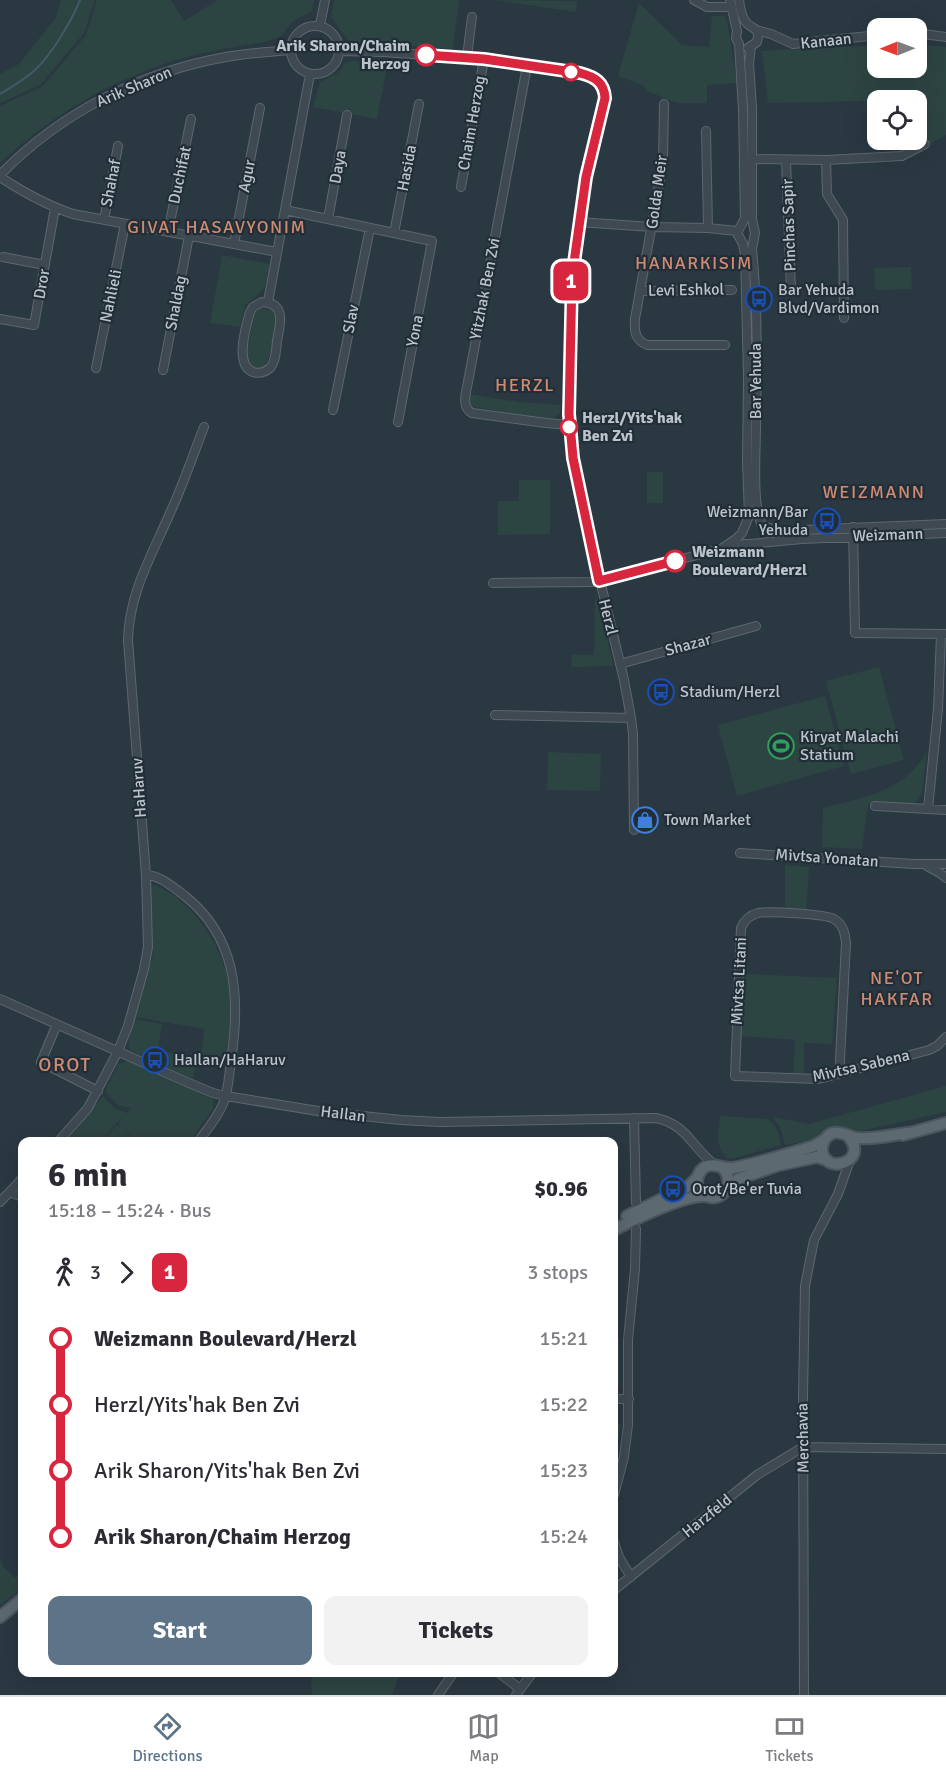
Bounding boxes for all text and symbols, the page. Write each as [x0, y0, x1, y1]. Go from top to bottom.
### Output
north arrow [867, 18, 927, 78]
map controls [867, 18, 927, 150]
street label: Kanaan [799, 28, 853, 54]
place label: Arik Sharon/Chaim Herzog [276, 36, 410, 74]
marker: Arik Sharon/Chaim Herzog [415, 44, 437, 66]
street label: Arik Sharon [93, 62, 175, 112]
unlabelled marker [562, 63, 580, 81]
street label: Chaim Herzog [454, 74, 490, 172]
button: locate [867, 90, 927, 150]
street label: Hasida [393, 143, 421, 193]
street label: Duchifat [164, 144, 196, 206]
street label: Daya [325, 149, 351, 185]
street label: Golda Meir [642, 154, 672, 230]
street label: Shahaf [97, 157, 126, 208]
street label: Agur [234, 158, 260, 194]
street label: Pinchas Sapir [777, 178, 801, 272]
district label: GIVAT HASAVYONIM [127, 216, 307, 238]
street label: Yitzhak Ben Zvi [465, 236, 505, 342]
district label: HANARKISIM [635, 252, 753, 274]
line badge: 1 [552, 262, 590, 300]
street label: Dror [30, 267, 54, 301]
street label: Nahlieli [96, 268, 126, 324]
text: 1 [565, 268, 577, 294]
street label: Shaldag [161, 274, 191, 332]
street label: Levi Eshkol [648, 279, 725, 301]
place label: Bar Yehuda Blvd/Vardimon [778, 280, 880, 318]
bus stop icon: Bar Yehuda Blvd/Vardimon [744, 284, 774, 314]
street label: Slav [338, 302, 364, 335]
street label: Yona [402, 313, 428, 349]
street label: Bar Yehuda [746, 343, 766, 419]
district label: HERZL [495, 374, 555, 396]
place label: Herzl/Yits'hak Ben Zvi [582, 408, 683, 446]
marker: Herzl/Yits'hak Ben Zvi [560, 418, 578, 436]
district label: WEIZMANN [823, 481, 925, 503]
place label: Weizmann/Bar Yehuda [707, 502, 808, 540]
bus stop icon: Weizmann/Bar Yehuda [812, 506, 842, 536]
street label: Weizmann [852, 524, 924, 546]
place label: Weizmann Boulevard/Herzl [692, 542, 807, 580]
marker: Weizmann Boulevard/Herzl [664, 550, 686, 572]
street label: Herzl [594, 597, 622, 637]
street label: Shazar [663, 629, 713, 661]
bus stop icon: Stadium/Herzl [646, 677, 676, 707]
place label: Stadium/Herzl [680, 682, 781, 702]
place label: Kiryat Malachi Statium [800, 727, 899, 765]
sports icon: Kiryat Malachi Statium [766, 731, 796, 761]
street label: HaHaruv [127, 757, 151, 818]
shop icon: Town Market [630, 805, 660, 835]
place label: Town Market [664, 810, 751, 830]
street label: Mivtsa Yonatan [775, 844, 879, 872]
street label: Mivtsa Litani [727, 937, 751, 1025]
district label: NE'OT HAKFAR [861, 967, 933, 1010]
bus stop icon: HaIlan/HaHaruv [140, 1045, 170, 1075]
street label: Mivtsa Sabena [810, 1045, 912, 1087]
place label: HaIlan/HaHaruv [174, 1050, 286, 1070]
district label: OROT [38, 1052, 92, 1077]
street label: HaIlan [319, 1101, 367, 1127]
text: 6 min [48, 1155, 128, 1196]
bus stop icon: Orot/Be'er Tuvia [658, 1174, 688, 1204]
text: $0.96 [534, 1175, 588, 1202]
place label: Orot/Be'er Tuvia [692, 1179, 802, 1199]
text: 15:18 – 15:24 · Bus [48, 1198, 211, 1223]
icon: walk [48, 1256, 81, 1289]
icon: forward [110, 1256, 143, 1289]
text: 1 [164, 1259, 175, 1285]
text: 3 [90, 1260, 101, 1285]
text: 3 stops [527, 1260, 588, 1285]
text: Weizmann Boulevard/Herzl [94, 1325, 357, 1352]
text: 15:21 [539, 1326, 588, 1351]
text: Herzl/Yits'hak Ben Zvi [94, 1391, 300, 1418]
text: 15:22 [539, 1392, 588, 1417]
street label: Merchavia [792, 1403, 814, 1473]
text: Arik Sharon/Yits'hak Ben Zvi [94, 1457, 360, 1484]
text: 15:23 [539, 1458, 588, 1483]
street label: Harzfeld [678, 1490, 736, 1542]
text: Arik Sharon/Chaim Herzog [94, 1523, 351, 1550]
text: 15:24 [539, 1524, 588, 1549]
button: Start [48, 1596, 312, 1665]
button: Tickets [324, 1596, 588, 1665]
tab: Directions [132, 1710, 202, 1766]
tab: Map [467, 1710, 500, 1766]
tab: Tickets [765, 1710, 813, 1766]

